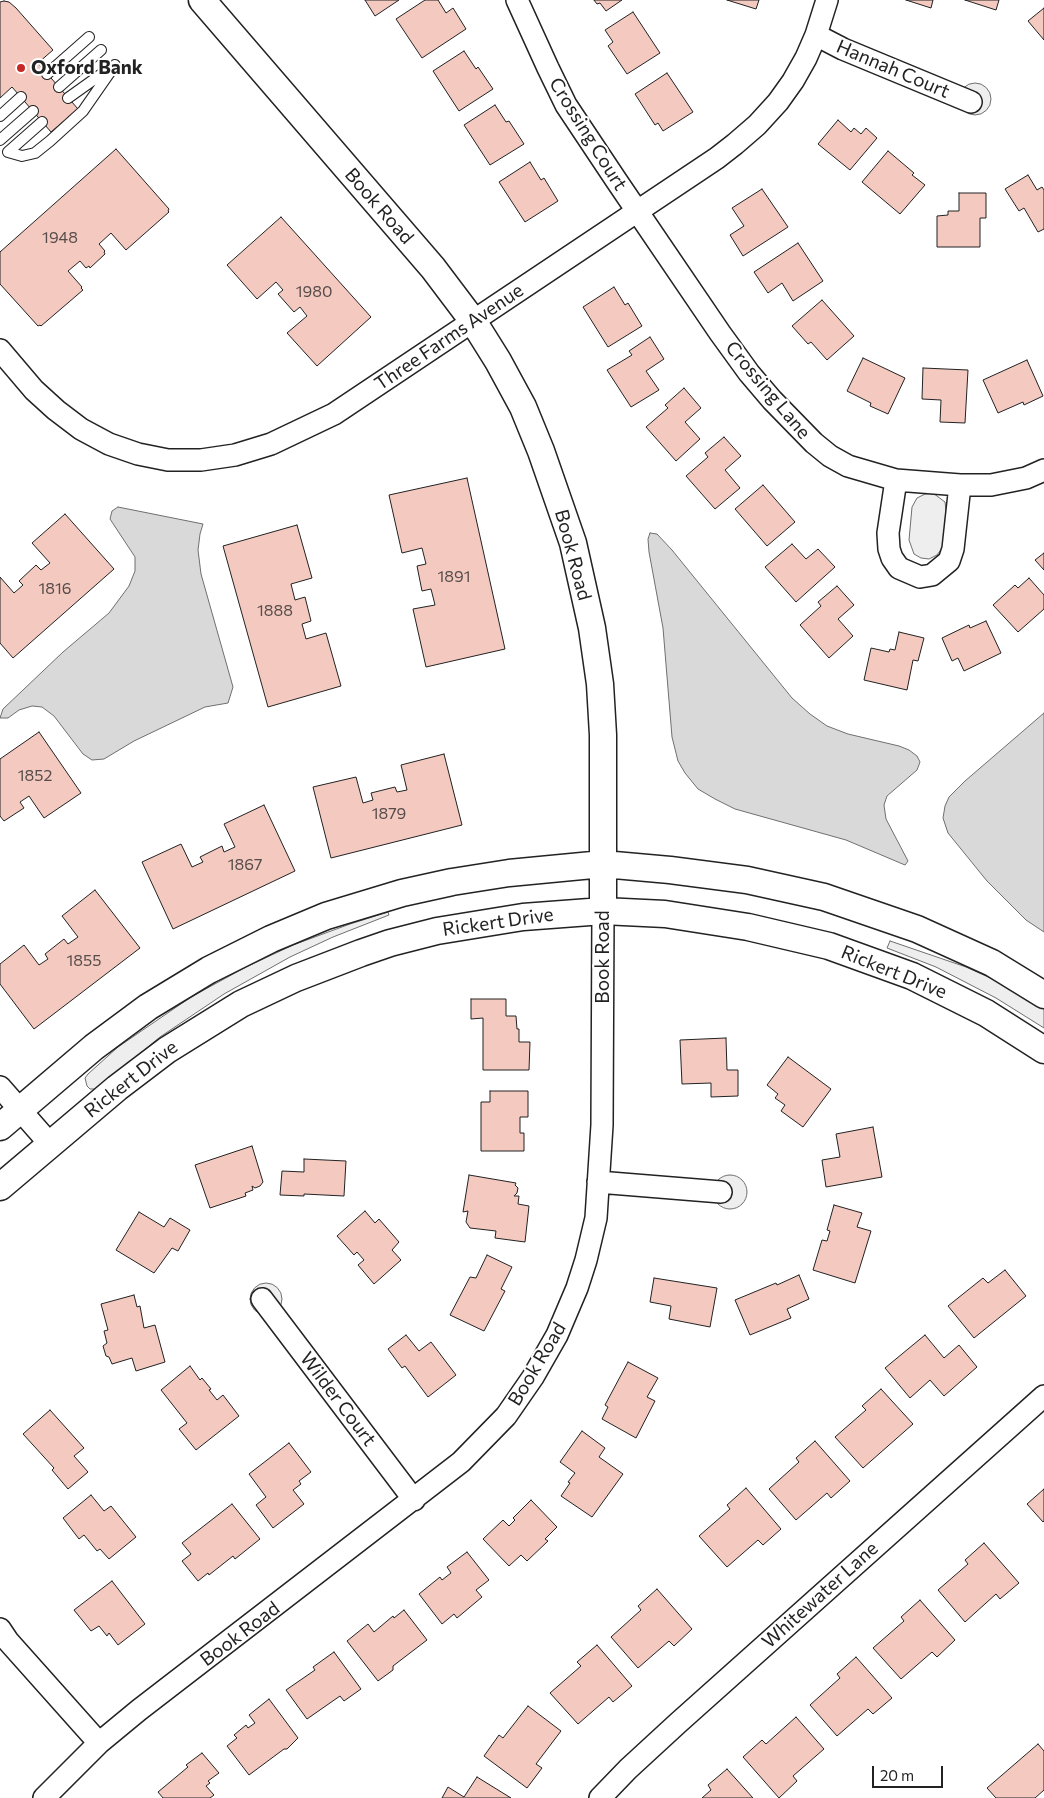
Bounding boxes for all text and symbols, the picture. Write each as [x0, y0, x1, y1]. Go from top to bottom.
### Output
street label: Hannah Court [833, 35, 953, 103]
place label: Oxford Bank [31, 57, 143, 79]
marker: Oxford Bank [15, 62, 27, 74]
street label: Crossing Court [544, 73, 632, 195]
street label: Book Road [340, 163, 418, 249]
house number: 1948 [42, 228, 78, 248]
street label: Three Farms Avenue [370, 279, 528, 395]
house number: 1980 [296, 282, 332, 302]
street label: Crossing Lane [721, 337, 815, 443]
street label: Book Road [550, 507, 596, 603]
house number: 1891 [437, 567, 471, 587]
house number: 1816 [38, 579, 72, 599]
house number: 1888 [257, 601, 293, 621]
house number: 1852 [18, 766, 52, 786]
house number: 1879 [372, 804, 406, 824]
house number: 1867 [228, 855, 262, 875]
street label: Rickert Drive [441, 903, 555, 941]
street label: Book Road [592, 910, 614, 1004]
street label: Rickert Drive [838, 940, 950, 1004]
house number: 1855 [67, 951, 101, 971]
street label: Rickert Drive [80, 1036, 182, 1122]
street label: Book Road [503, 1318, 571, 1410]
street label: Wilder Court [295, 1348, 381, 1450]
street label: Whitewater Lane [757, 1537, 883, 1653]
street label: Book Road [196, 1597, 284, 1671]
scale bar [874, 1756, 945, 1788]
text: 20 m [880, 1766, 914, 1784]

